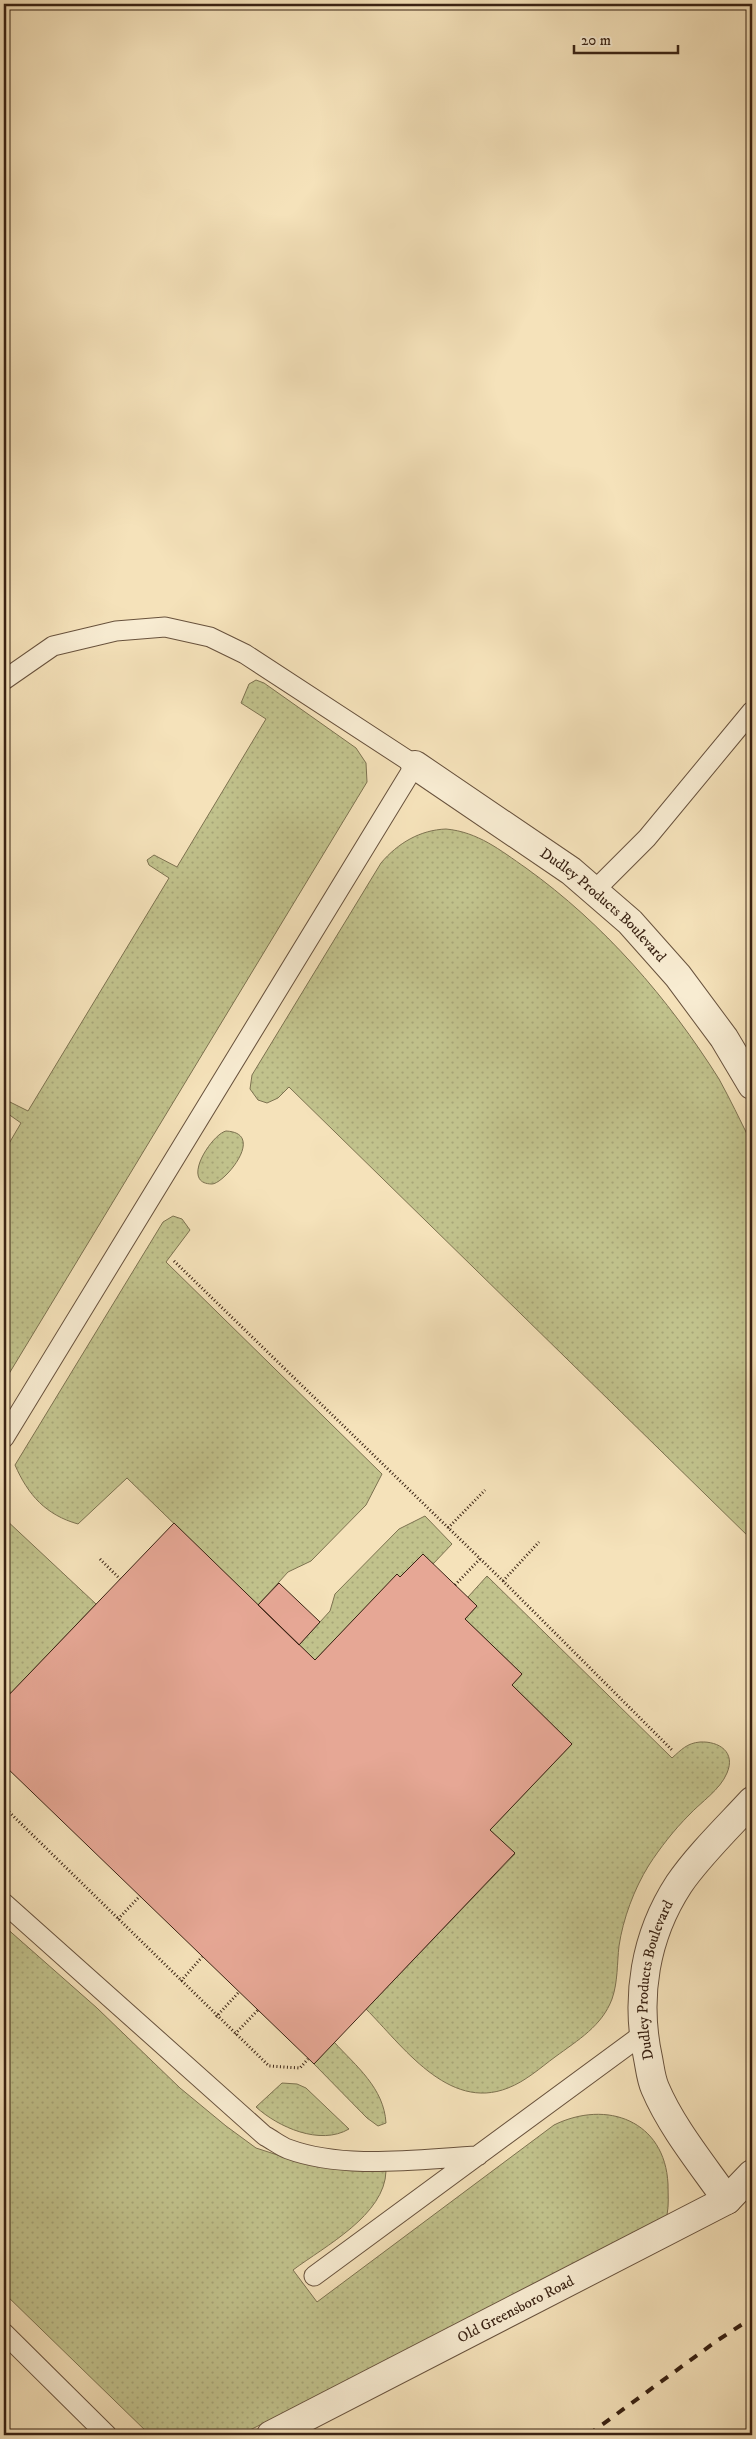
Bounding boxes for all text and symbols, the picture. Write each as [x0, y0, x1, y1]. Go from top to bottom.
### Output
scale bar [574, 22, 677, 54]
text: 20 m [581, 31, 611, 50]
street label: Dudley Products Boulevard [536, 844, 670, 967]
street label: Dudley Products Boulevard [633, 1897, 678, 2062]
street label: Old Greensboro Road [454, 2271, 578, 2347]

